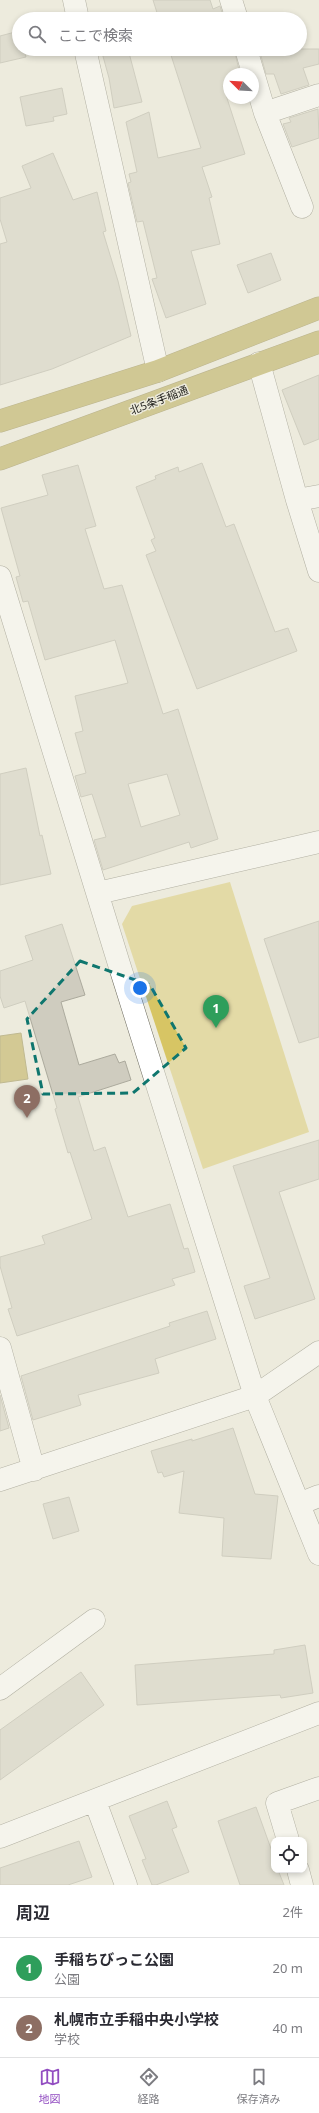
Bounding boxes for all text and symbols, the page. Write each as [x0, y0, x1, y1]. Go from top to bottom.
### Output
search box [12, 12, 307, 56]
icon: search [26, 23, 48, 45]
text: ここで検索 [58, 25, 133, 45]
north arrow [223, 68, 259, 104]
street label: 北5条手稲通 [128, 382, 190, 418]
your location [130, 978, 150, 998]
pin: 1 [203, 995, 229, 1028]
pin: 2 [14, 1085, 40, 1118]
map controls [271, 1837, 307, 1873]
button: locate [271, 1837, 307, 1873]
text: 周辺 [16, 1901, 50, 1924]
text: 2件 [283, 1903, 303, 1921]
text: 手稲ちびっこ公園 [54, 1949, 174, 1969]
text: 1 [25, 1959, 33, 1977]
text: 20 m [273, 1959, 303, 1977]
text: 公園 [54, 1970, 80, 1988]
text: 札幌市立手稲中央小学校 [54, 2009, 219, 2029]
text: 2 [25, 2019, 33, 2037]
text: 40 m [273, 2019, 303, 2037]
text: 学校 [54, 2030, 80, 2048]
tab: 地図 [39, 2066, 61, 2106]
tab: 経路 [138, 2066, 160, 2106]
tab: 保存済み [237, 2066, 281, 2106]

